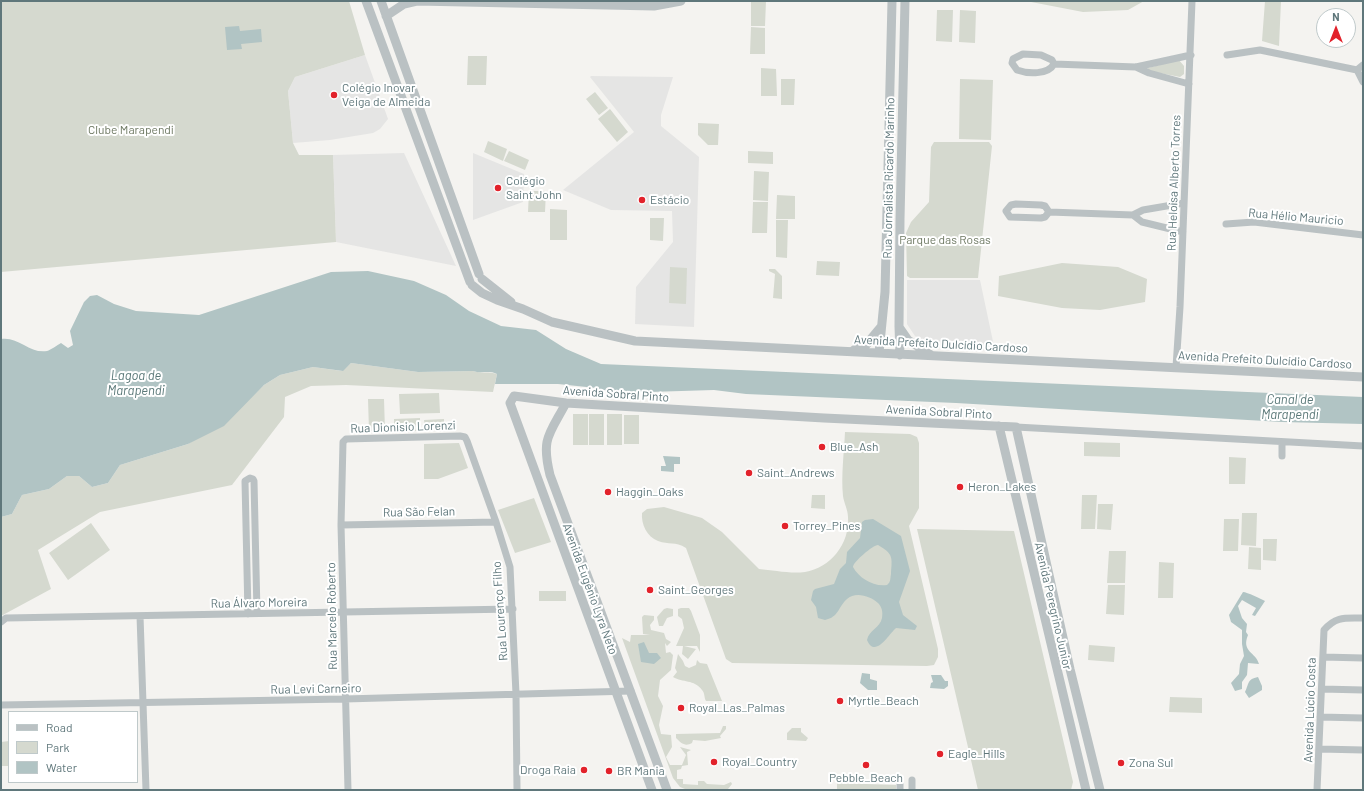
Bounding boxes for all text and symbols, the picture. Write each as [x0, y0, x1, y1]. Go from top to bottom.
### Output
north arrow [1316, 8, 1356, 48]
text: N [1332, 10, 1340, 23]
place label: Colégio Inovar Veiga de Almeida [342, 81, 430, 109]
marker: Colégio Inovar Veiga de Almeida [329, 90, 339, 100]
street label: Rua Jornalista Ricardo Marinho [880, 97, 898, 259]
street label: Rua Heloísa Alberto Torres [1164, 115, 1184, 251]
park label: Clube Marapendi [88, 123, 174, 137]
place label: Colégio Saint John [506, 174, 562, 202]
marker: Colégio Saint John [493, 183, 503, 193]
place label: Estácio [650, 193, 689, 207]
marker: Estácio [637, 195, 647, 205]
street label: Rua Hélio Mauricio [1248, 206, 1344, 228]
park label: Parque das Rosas [899, 233, 991, 247]
street label: Avenida Prefeito Dulcídio Cardoso [854, 332, 1028, 356]
street label: Avenida Prefeito Dulcídio Cardoso [1178, 348, 1352, 372]
water label: Lagoa de Marapendi [107, 368, 165, 399]
street label: Avenida Sobral Pinto [562, 383, 670, 405]
water label: Canal de Marapendi [1261, 392, 1319, 423]
street label: Avenida Sobral Pinto [885, 402, 993, 422]
street label: Rua Dionisio Lorenzi [350, 418, 456, 436]
place label: Blue_Ash [830, 440, 878, 454]
marker: Blue_Ash [817, 442, 827, 452]
place label: Saint_Andrews [757, 466, 835, 480]
marker: Saint_Andrews [744, 468, 754, 478]
place label: Heron_Lakes [968, 480, 1036, 494]
marker: Heron_Lakes [955, 482, 965, 492]
place label: Haggin_Oaks [616, 485, 683, 499]
marker: Haggin_Oaks [603, 487, 613, 497]
street label: Rua São Felan [383, 504, 455, 520]
place label: Torrey_Pines [793, 519, 860, 533]
street label: Avenida Eugênio Lyra Neto [560, 521, 620, 657]
marker: Torrey_Pines [780, 521, 790, 531]
street label: Avenida Peregrino Junior [1031, 541, 1075, 671]
street label: Rua Lourenço Filho [489, 561, 511, 661]
street label: Rua Marcelo Roberto [324, 562, 340, 670]
place label: Saint_Georges [658, 583, 734, 597]
marker: Saint_Georges [645, 585, 655, 595]
street label: Rua Álvaro Moreira [211, 595, 307, 611]
street label: Avenida Lúcio Costa [1301, 657, 1319, 763]
street label: Rua Levi Carneiro [270, 681, 362, 697]
place label: Myrtle_Beach [848, 694, 919, 708]
marker: Myrtle_Beach [835, 696, 845, 706]
place label: Royal_Las_Palmas [689, 701, 785, 715]
marker: Royal_Las_Palmas [676, 703, 686, 713]
legend [8, 711, 138, 783]
text: Road [46, 720, 73, 734]
text: Park [46, 740, 70, 754]
place label: Eagle_Hills [948, 747, 1005, 761]
marker: Eagle_Hills [935, 749, 945, 759]
place label: Royal_Country [722, 755, 797, 769]
place label: Zona Sul [1129, 756, 1173, 770]
marker: Royal_Country [709, 757, 719, 767]
marker: Zona Sul [1116, 758, 1126, 768]
text: Water [46, 760, 77, 774]
marker: Pebble_Beach [861, 760, 871, 770]
place label: Droga Raia [520, 763, 576, 777]
place label: BR Mania [617, 764, 665, 778]
marker: Droga Raia [579, 765, 589, 775]
marker: BR Mania [604, 766, 614, 776]
place label: Pebble_Beach [829, 771, 903, 785]

